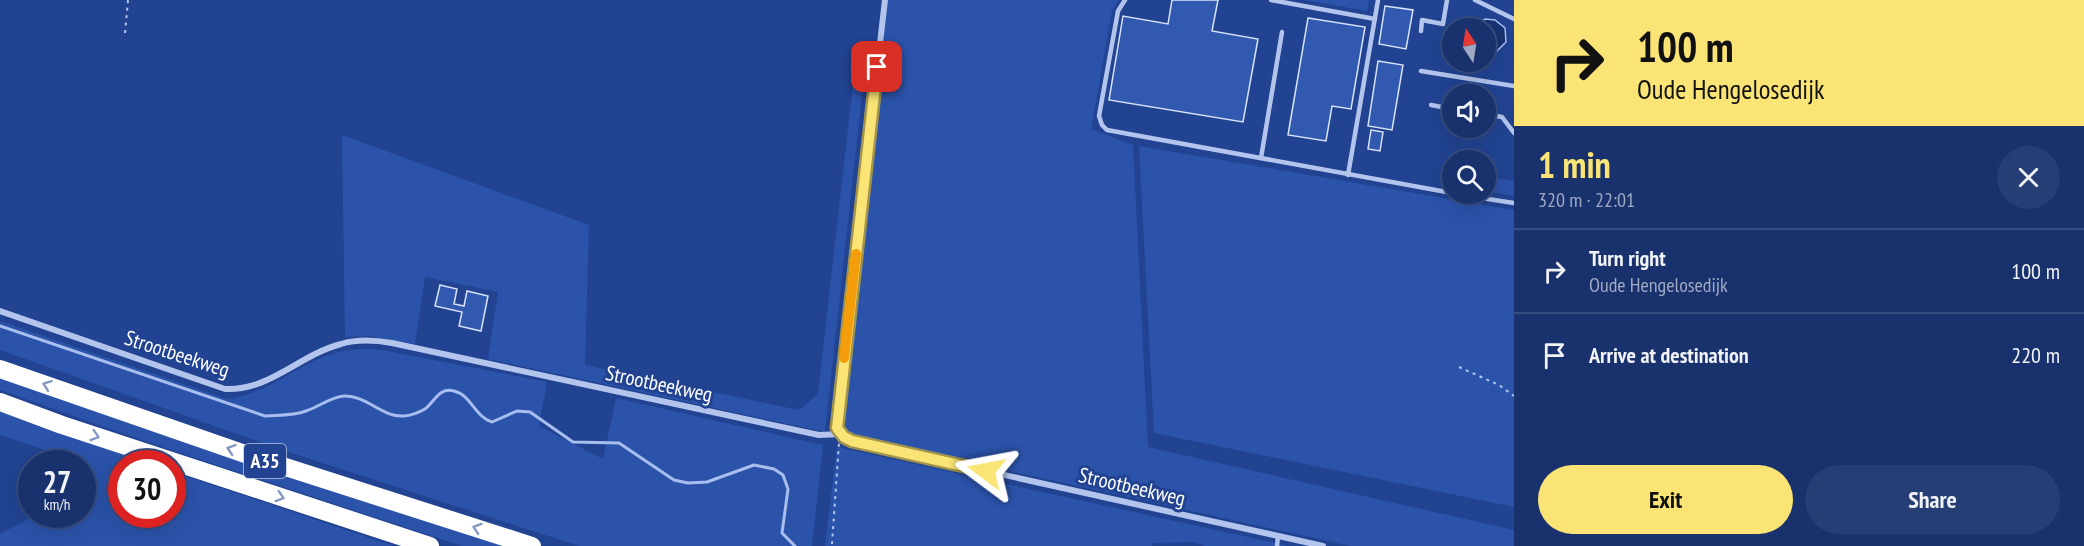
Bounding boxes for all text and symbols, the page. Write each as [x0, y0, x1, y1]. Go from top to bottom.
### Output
north arrow [1442, 18, 1496, 72]
map controls [1442, 18, 1496, 204]
text: 100 m [1637, 19, 1734, 74]
icon: right [1538, 24, 1616, 102]
pin [851, 41, 902, 92]
icon: arrive [860, 50, 893, 83]
text: Oude Hengelosedijk [1637, 72, 1824, 106]
button: sound [1442, 84, 1496, 138]
text: 1 min [1538, 141, 1611, 188]
button: close [1997, 146, 2060, 209]
button: search [1442, 150, 1496, 204]
text: 320 m · 22:01 [1538, 187, 1635, 213]
text: Turn right [1589, 244, 1666, 272]
icon: right [1538, 255, 1571, 288]
text: 100 m [2011, 257, 2060, 285]
text: Oude Hengelosedijk [1589, 272, 1728, 298]
street label: Strootbeekweg [121, 324, 233, 383]
icon: arrive [1538, 339, 1571, 372]
text: Arrive at destination [1589, 341, 1749, 369]
text: 220 m [2011, 341, 2060, 369]
street label: Strootbeekweg [603, 359, 715, 408]
one-way arrow [42, 380, 53, 393]
one-way arrow [89, 429, 100, 441]
position arrow [954, 439, 1018, 503]
one-way arrow [226, 444, 237, 457]
road number: A35 [244, 444, 286, 478]
speed limit sign: 30 [108, 450, 186, 528]
street label: Strootbeekweg [1076, 461, 1188, 512]
text: 27 [43, 462, 71, 501]
button: Exit [1538, 465, 1793, 534]
button: Share [1805, 465, 2060, 534]
one-way arrow [274, 490, 285, 502]
text: km/h [44, 495, 70, 514]
one-way arrow [472, 523, 483, 535]

